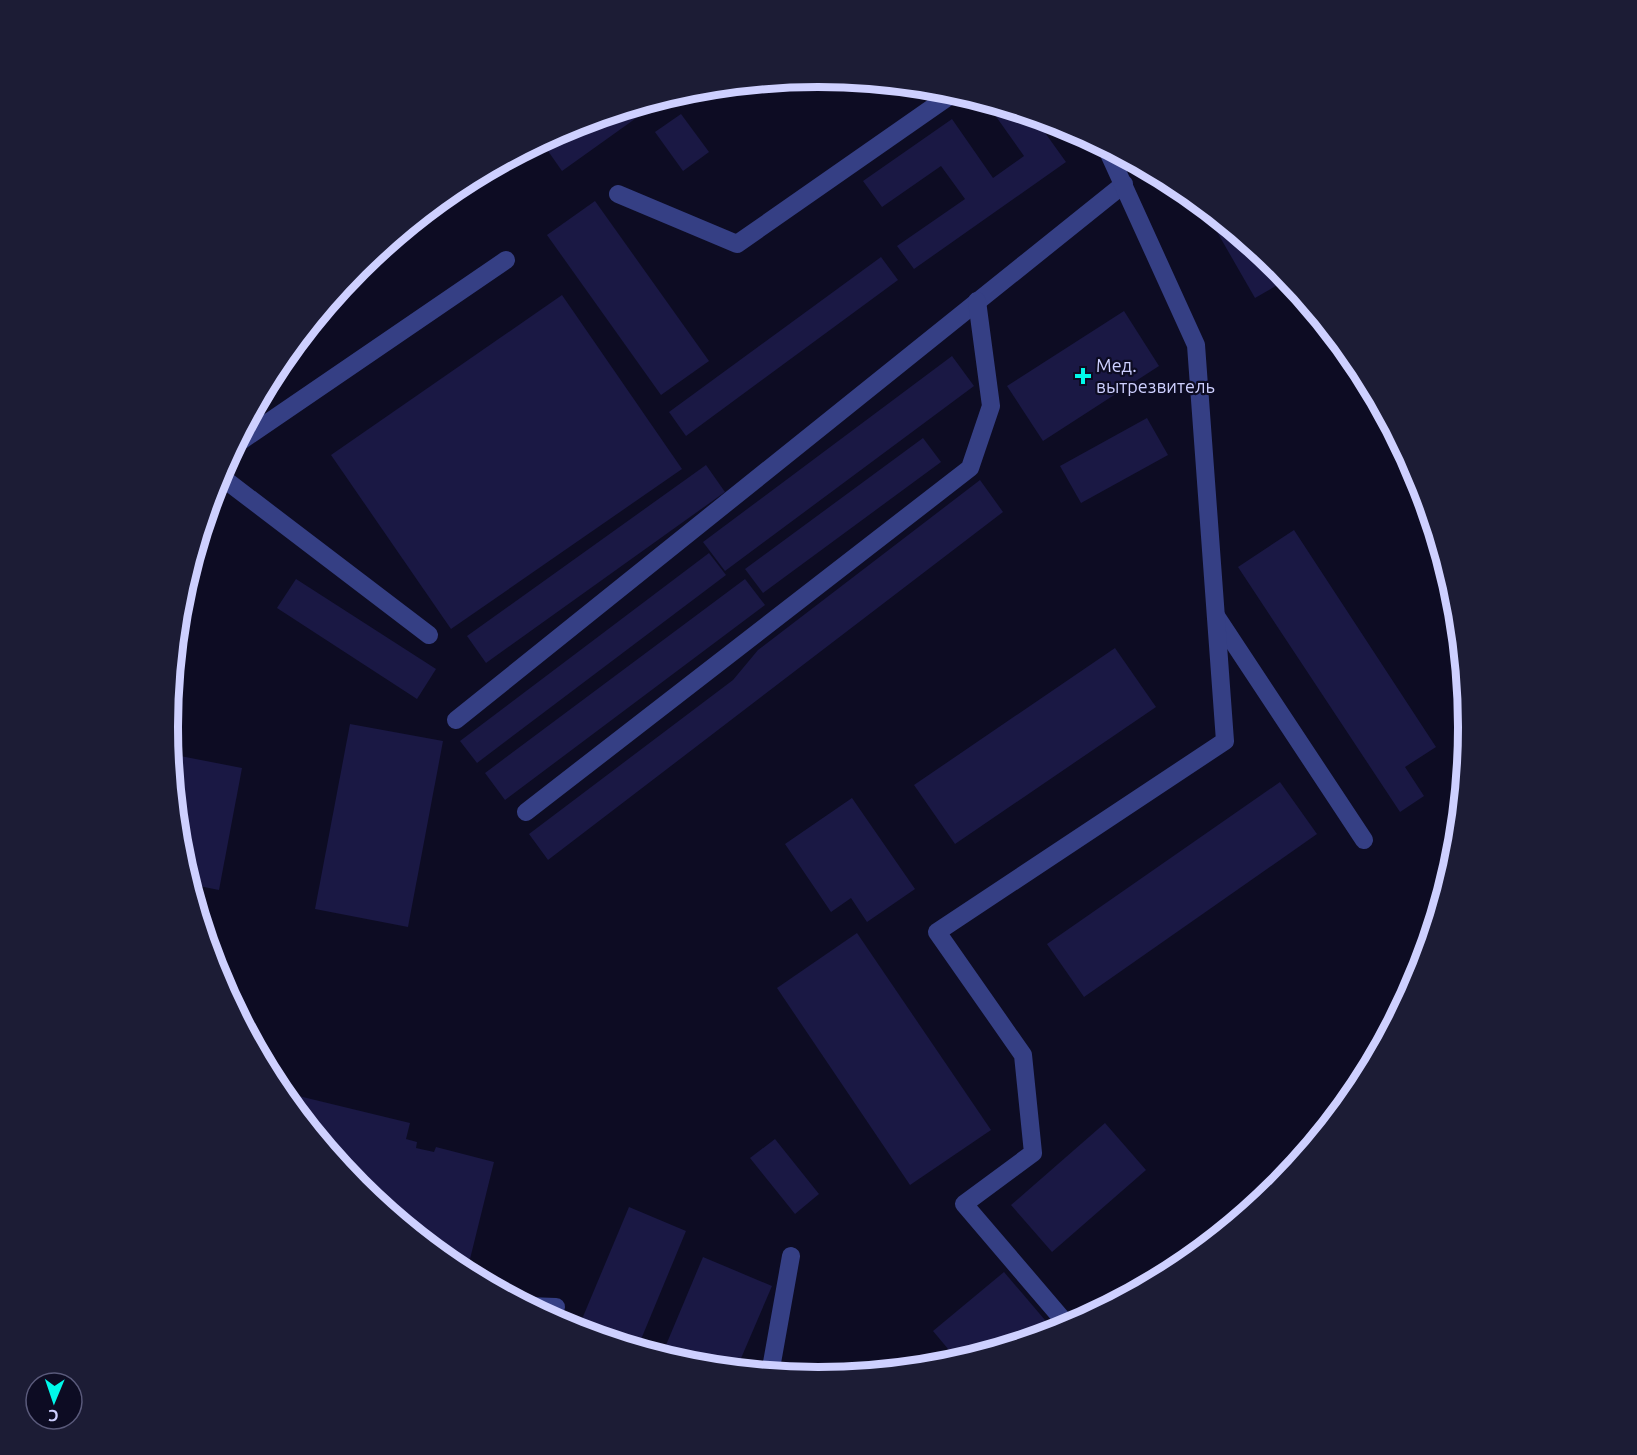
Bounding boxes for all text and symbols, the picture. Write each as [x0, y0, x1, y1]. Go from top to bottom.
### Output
place label: Мед. вытрезвитель [1096, 355, 1215, 396]
marker: Мед. вытрезвитель [1074, 367, 1092, 385]
north arrow [24, 1371, 84, 1431]
text: С [48, 1407, 59, 1425]

